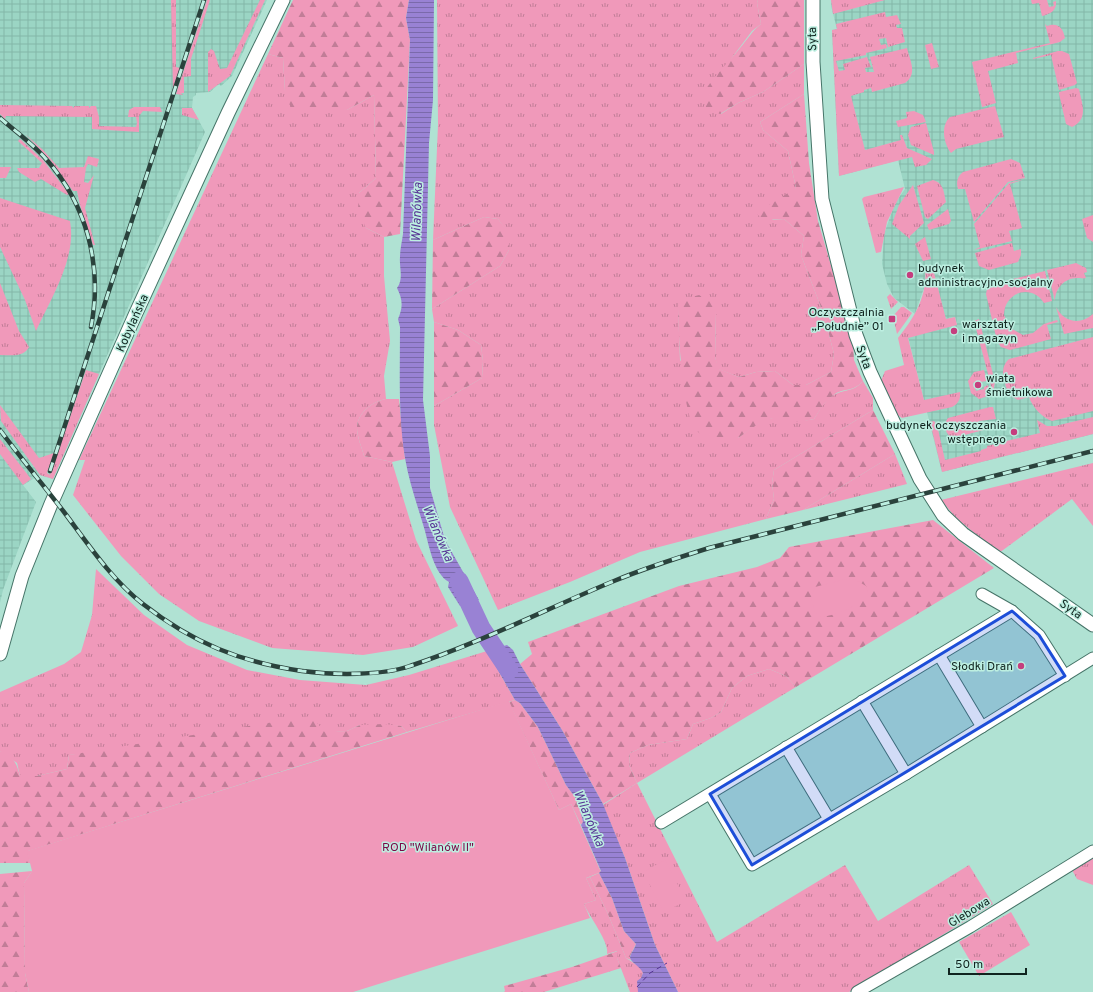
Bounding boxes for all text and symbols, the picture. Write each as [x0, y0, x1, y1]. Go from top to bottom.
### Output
street label: Syta [805, 27, 821, 51]
water label: Wilanówka [409, 182, 427, 242]
place label: budynek administracyjno-socjalny [918, 261, 1053, 291]
marker: budynek administracyjno-socjalny [905, 270, 915, 280]
street label: Kobylańska [113, 292, 153, 355]
place label: Oczyszczalnia „Południe” 01 [808, 305, 884, 335]
marker: Oczyszczalnia „Południe” 01 [887, 314, 897, 324]
place label: warsztaty i magazyn [962, 317, 1017, 347]
marker: warsztaty i magazyn [949, 326, 959, 336]
street label: Syta [851, 343, 875, 372]
place label: wiata śmietnikowa [986, 371, 1052, 401]
marker: wiata śmietnikowa [973, 380, 983, 390]
place label: budynek oczyszczania wstępnego [886, 418, 1006, 448]
marker: budynek oczyszczania wstępnego [1009, 427, 1019, 437]
water label: Wilanówka [418, 503, 456, 565]
street label: Syta [1056, 596, 1085, 623]
place label: Słodki Drań [951, 659, 1013, 675]
marker: Słodki Drań [1016, 661, 1026, 671]
water label: Wilanówka [569, 788, 607, 850]
park label: ROD "Wilanów II" [382, 840, 474, 856]
street label: Glebowa [946, 894, 993, 932]
scale bar [949, 950, 1026, 976]
text: 50 m [955, 957, 983, 973]

